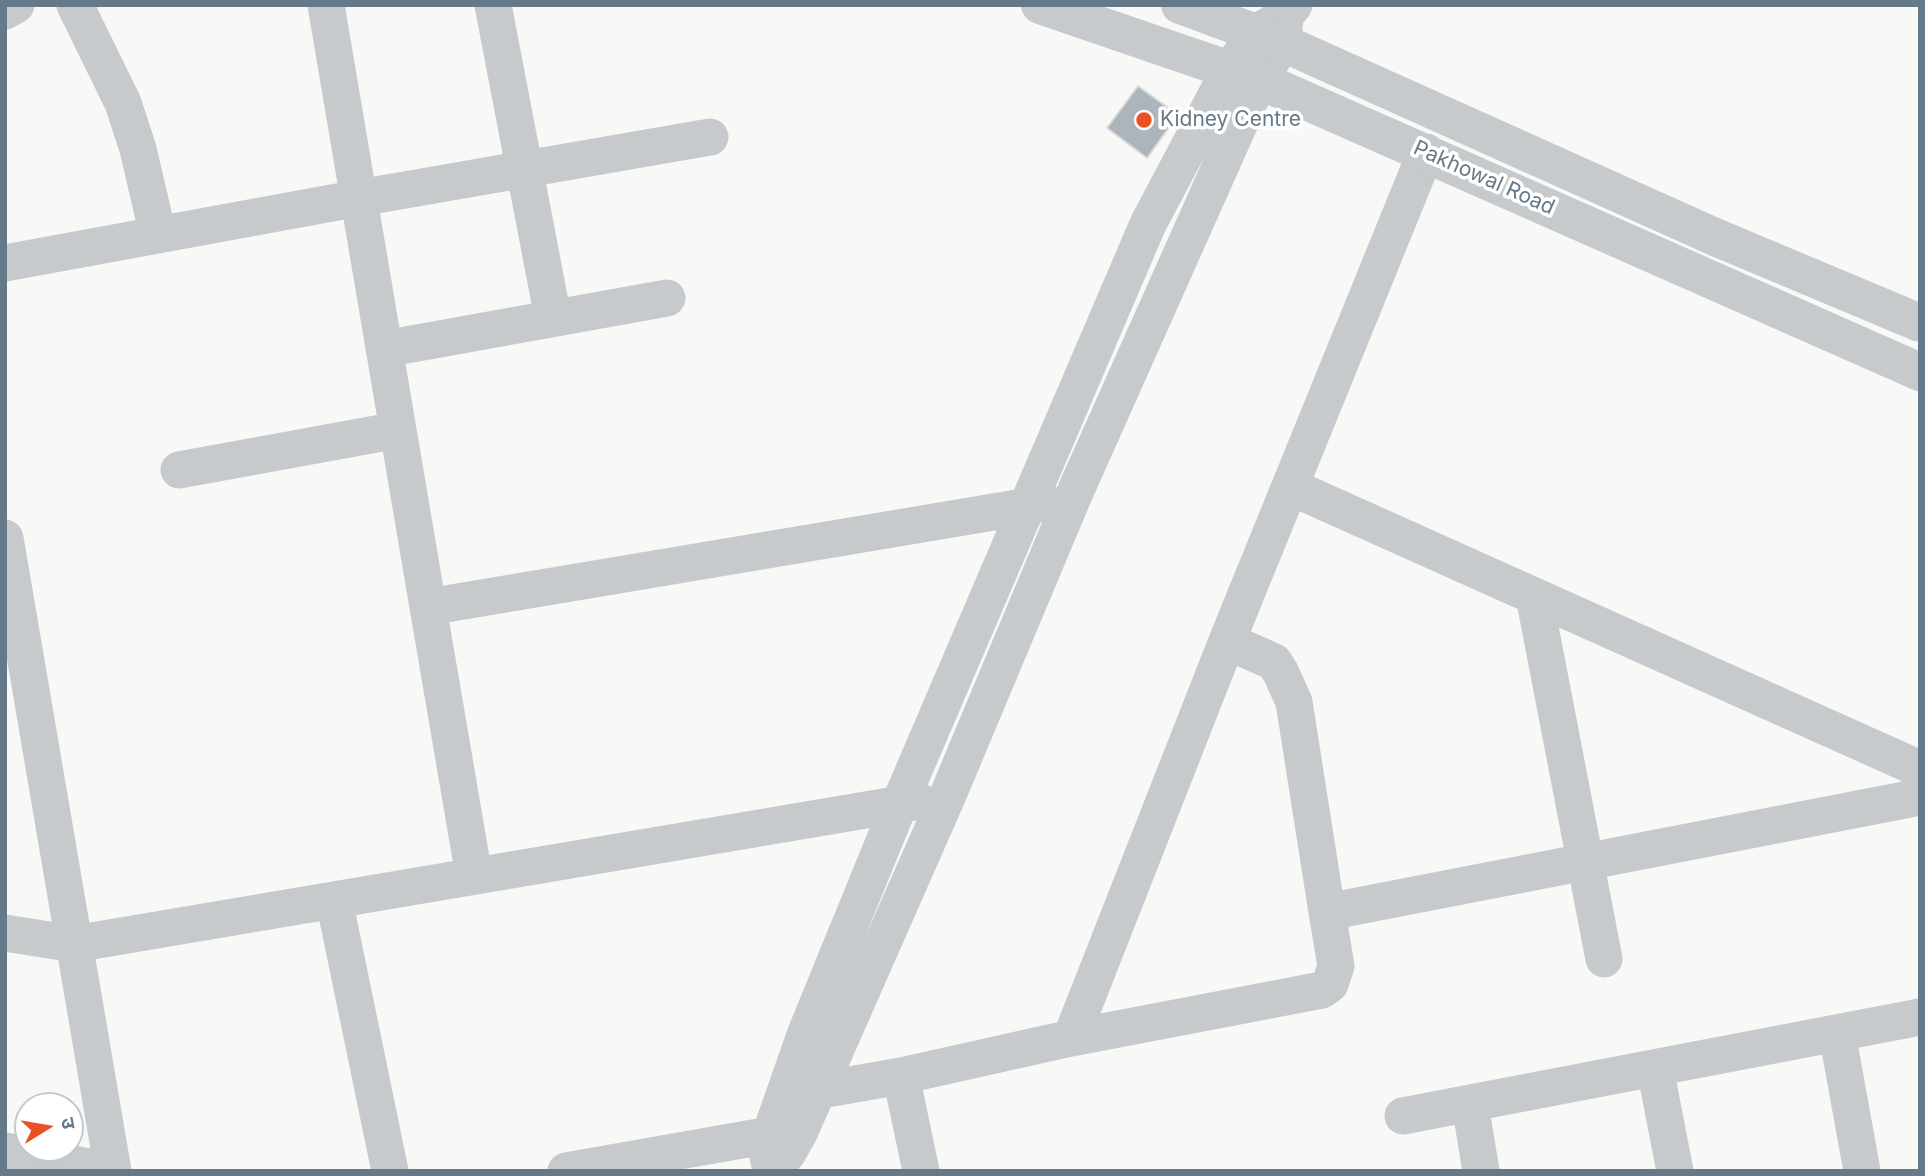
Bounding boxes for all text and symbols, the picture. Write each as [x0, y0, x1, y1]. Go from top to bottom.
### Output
place label: Kidney Centre [1160, 107, 1301, 133]
marker: Kidney Centre [1134, 110, 1154, 130]
street label: Pakhowal Road [1409, 136, 1559, 220]
north arrow [14, 1092, 84, 1162]
text: उ [56, 1116, 80, 1131]

